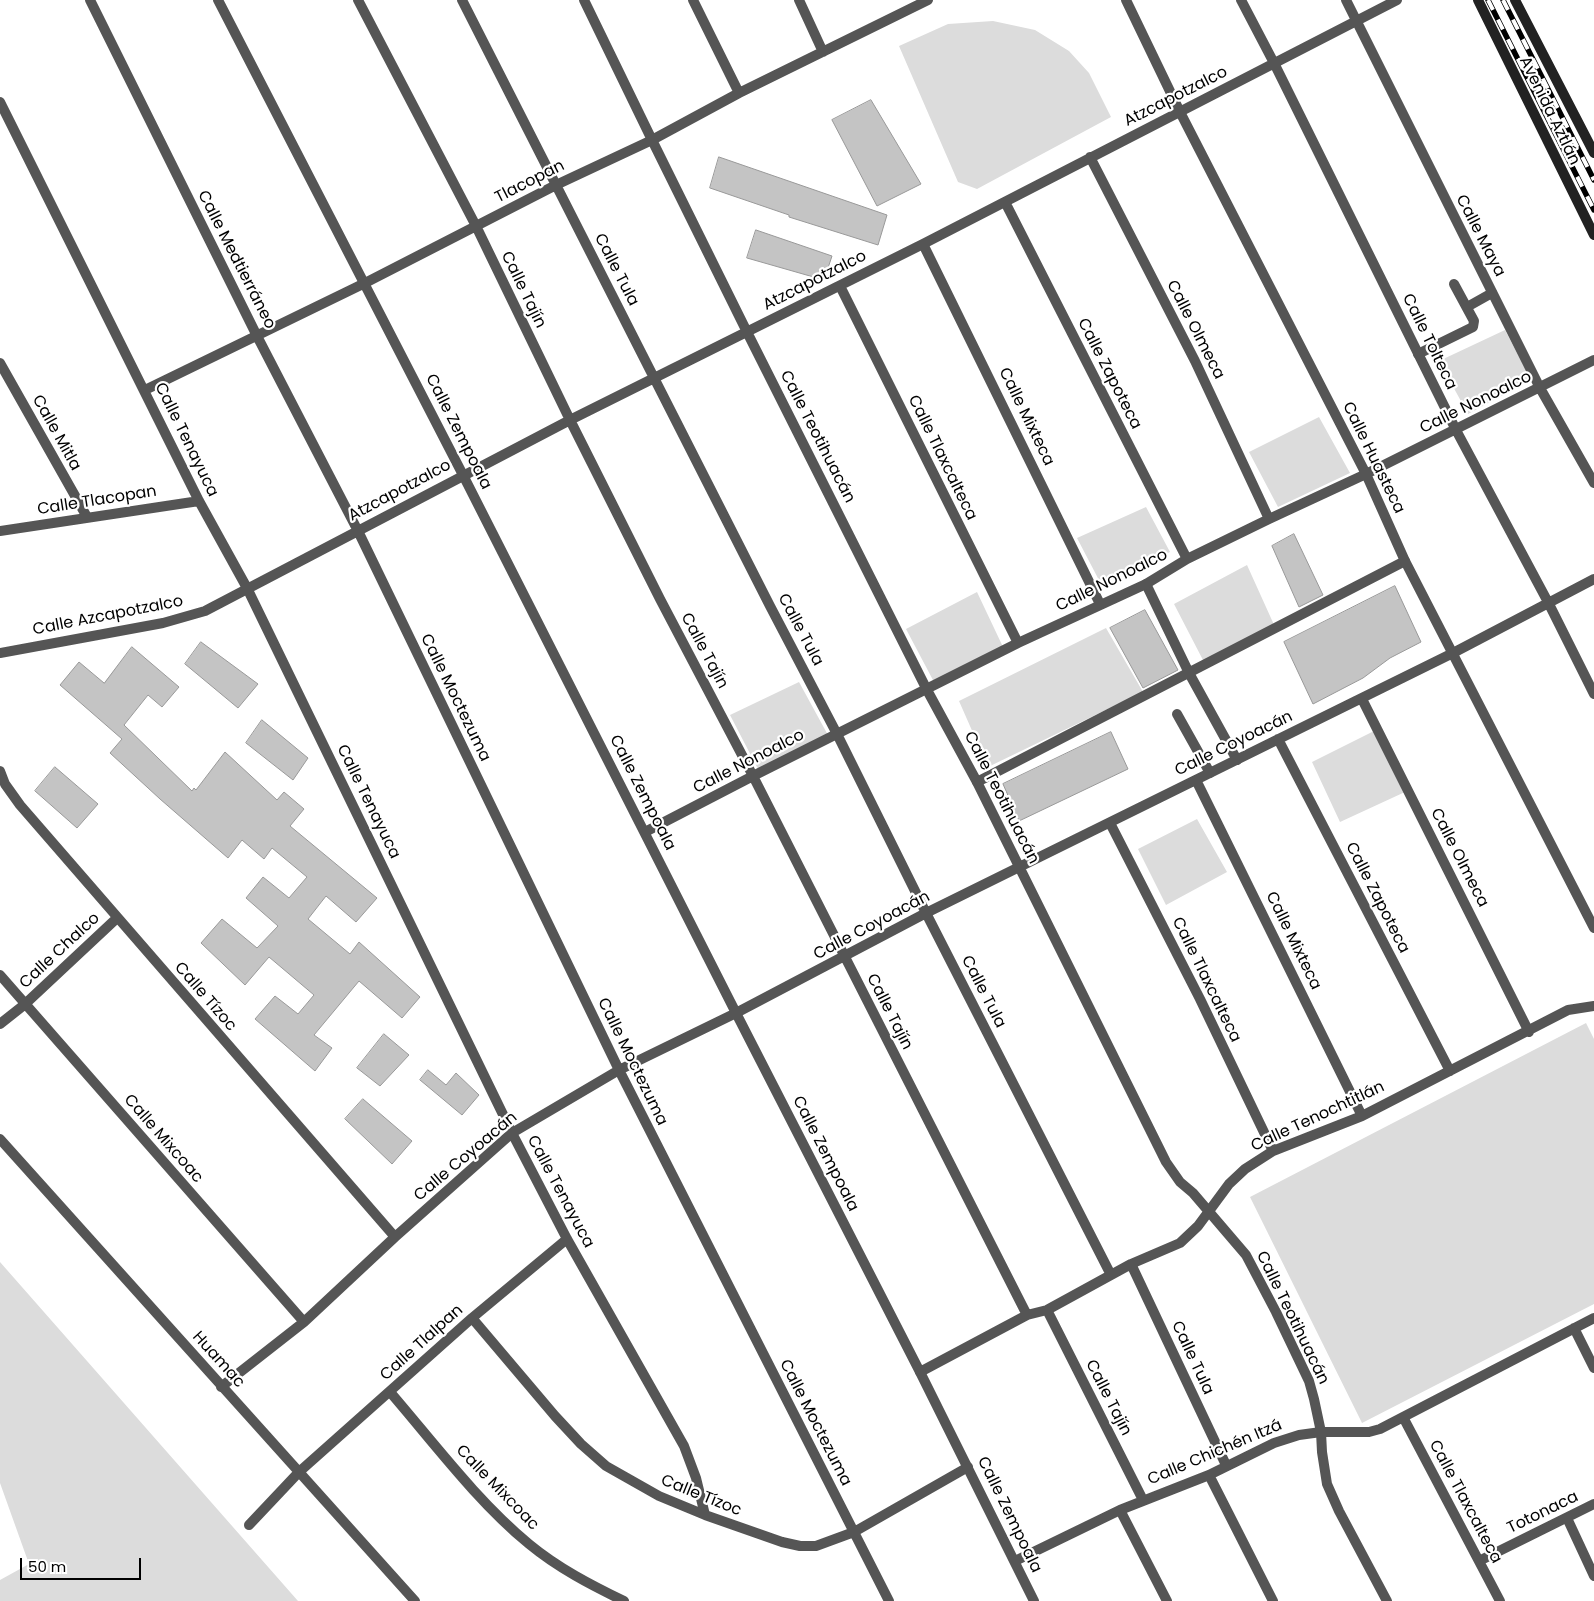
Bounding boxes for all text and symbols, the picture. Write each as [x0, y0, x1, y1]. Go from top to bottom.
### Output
street label: Avenida Aztlán [1514, 53, 1584, 169]
street label: Atzcapotzalco [1121, 63, 1231, 131]
street label: Tlacopan [492, 156, 568, 208]
street label: Calle Medtierráneo [193, 188, 279, 332]
street label: Calle Maya [1451, 192, 1509, 280]
street label: Calle Tula [590, 231, 642, 309]
street label: Atzcapotzalco [760, 247, 870, 315]
street label: Calle Tajín [496, 249, 550, 331]
street label: Calle Olmeca [1162, 277, 1228, 383]
street label: Calle Tolteca [1398, 291, 1460, 393]
street label: Calle Zapoteca [1073, 315, 1145, 433]
street label: Calle Mixteca [994, 365, 1058, 469]
street label: Calle Teotihuacán [775, 368, 859, 506]
street label: Calle Nonoalco [1417, 368, 1535, 438]
street label: Calle Zempoala [421, 371, 495, 493]
street label: Calle Tenayuca [150, 380, 222, 500]
street label: Calle Mitla [27, 392, 85, 474]
street label: Calle Tlaxcalteca [903, 392, 981, 524]
street label: Calle Huasteca [1338, 399, 1408, 517]
street label: Atzcapotzalco [345, 456, 455, 526]
street label: Calle Tlacopan [36, 482, 158, 520]
street label: Calle Nonoalco [1053, 546, 1171, 616]
street label: Calle Tula [773, 591, 827, 669]
street label: Calle Azcapotzalco [31, 592, 185, 640]
street label: Calle Tajín [676, 610, 732, 692]
street label: Calle Moctezuma [416, 631, 494, 765]
street label: Calle Coyoacán [1172, 707, 1296, 781]
street label: Calle Nonoalco [690, 726, 808, 798]
street label: Calle Teotihuacán [959, 729, 1043, 867]
street label: Calle Zempoala [605, 732, 679, 854]
street label: Calle Tenayuca [332, 742, 404, 862]
street label: Calle Olmeca [1426, 805, 1492, 911]
street label: Calle Zapoteca [1341, 839, 1413, 957]
street label: Calle Coyoacán [811, 887, 933, 965]
street label: Calle Mixteca [1261, 889, 1325, 993]
street label: Calle Chalco [16, 909, 104, 993]
street label: Calle Tlaxcalteca [1167, 914, 1245, 1046]
street label: Calle Tula [957, 953, 1009, 1031]
street label: Calle Tízoc [170, 959, 240, 1035]
street label: Calle Tajín [862, 971, 916, 1053]
street label: Calle Moctezuma [593, 995, 671, 1129]
street label: Calle Tenochtitlán [1248, 1078, 1388, 1156]
street label: Calle Mixcoac [119, 1091, 207, 1187]
street label: Calle Zempoala [788, 1093, 862, 1215]
street label: Calle Coyoacán [411, 1108, 521, 1206]
street label: Calle Tenayuca [522, 1132, 598, 1252]
street label: Calle Teotihuacán [1251, 1248, 1333, 1388]
street label: Calle Tlalpan [377, 1301, 467, 1385]
street label: Calle Tula [1167, 1318, 1217, 1398]
street label: Huamac [188, 1328, 248, 1392]
street label: Calle Moctezuma [775, 1356, 855, 1490]
street label: Calle Tajín [1081, 1357, 1135, 1439]
street label: Calle Chichén Itzá [1145, 1416, 1285, 1490]
street label: Calle Tlaxcalteca [1424, 1437, 1506, 1567]
street label: Calle Mixcoac [452, 1441, 542, 1535]
street label: Calle Zempoala [973, 1454, 1045, 1576]
street label: Calle Tízoc [658, 1471, 744, 1521]
street label: Totonaca [1504, 1488, 1582, 1538]
scale bar [22, 1548, 144, 1580]
text: 50 m [28, 1556, 66, 1577]

